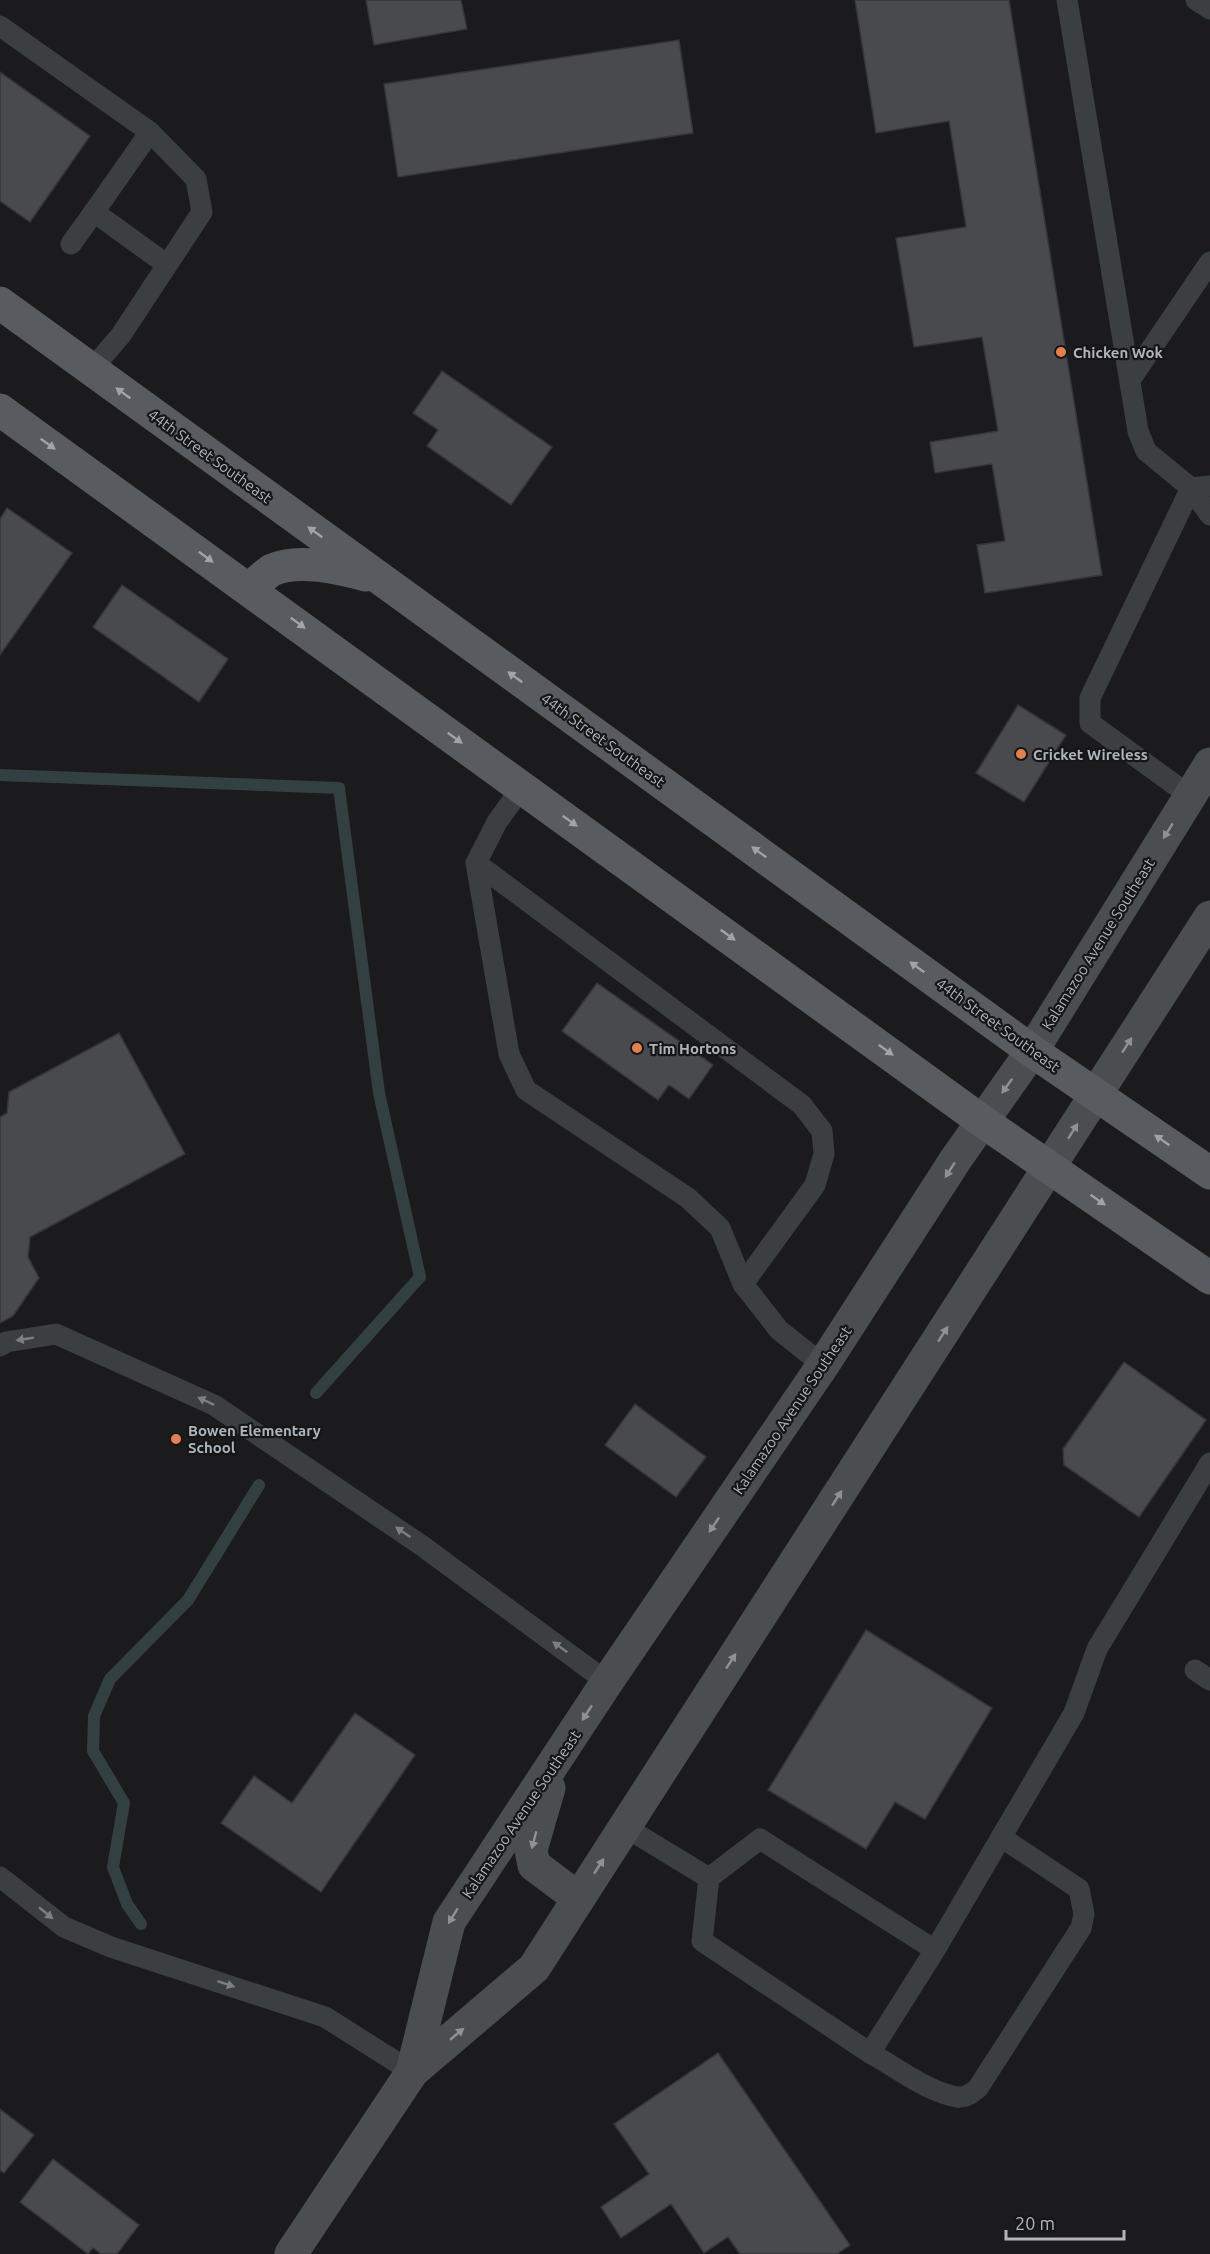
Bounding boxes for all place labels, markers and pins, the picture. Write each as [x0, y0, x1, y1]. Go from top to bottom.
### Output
place label: Chicken Wok [1073, 344, 1164, 361]
marker: Chicken Wok [1054, 345, 1068, 359]
place label: Cricket Wireless [1033, 746, 1148, 763]
marker: Cricket Wireless [1014, 747, 1028, 761]
place label: Tim Hortons [649, 1040, 736, 1057]
marker: Tim Hortons [630, 1041, 644, 1055]
place label: Bowen Elementary School [188, 1422, 321, 1456]
marker: Bowen Elementary School [169, 1432, 183, 1446]

